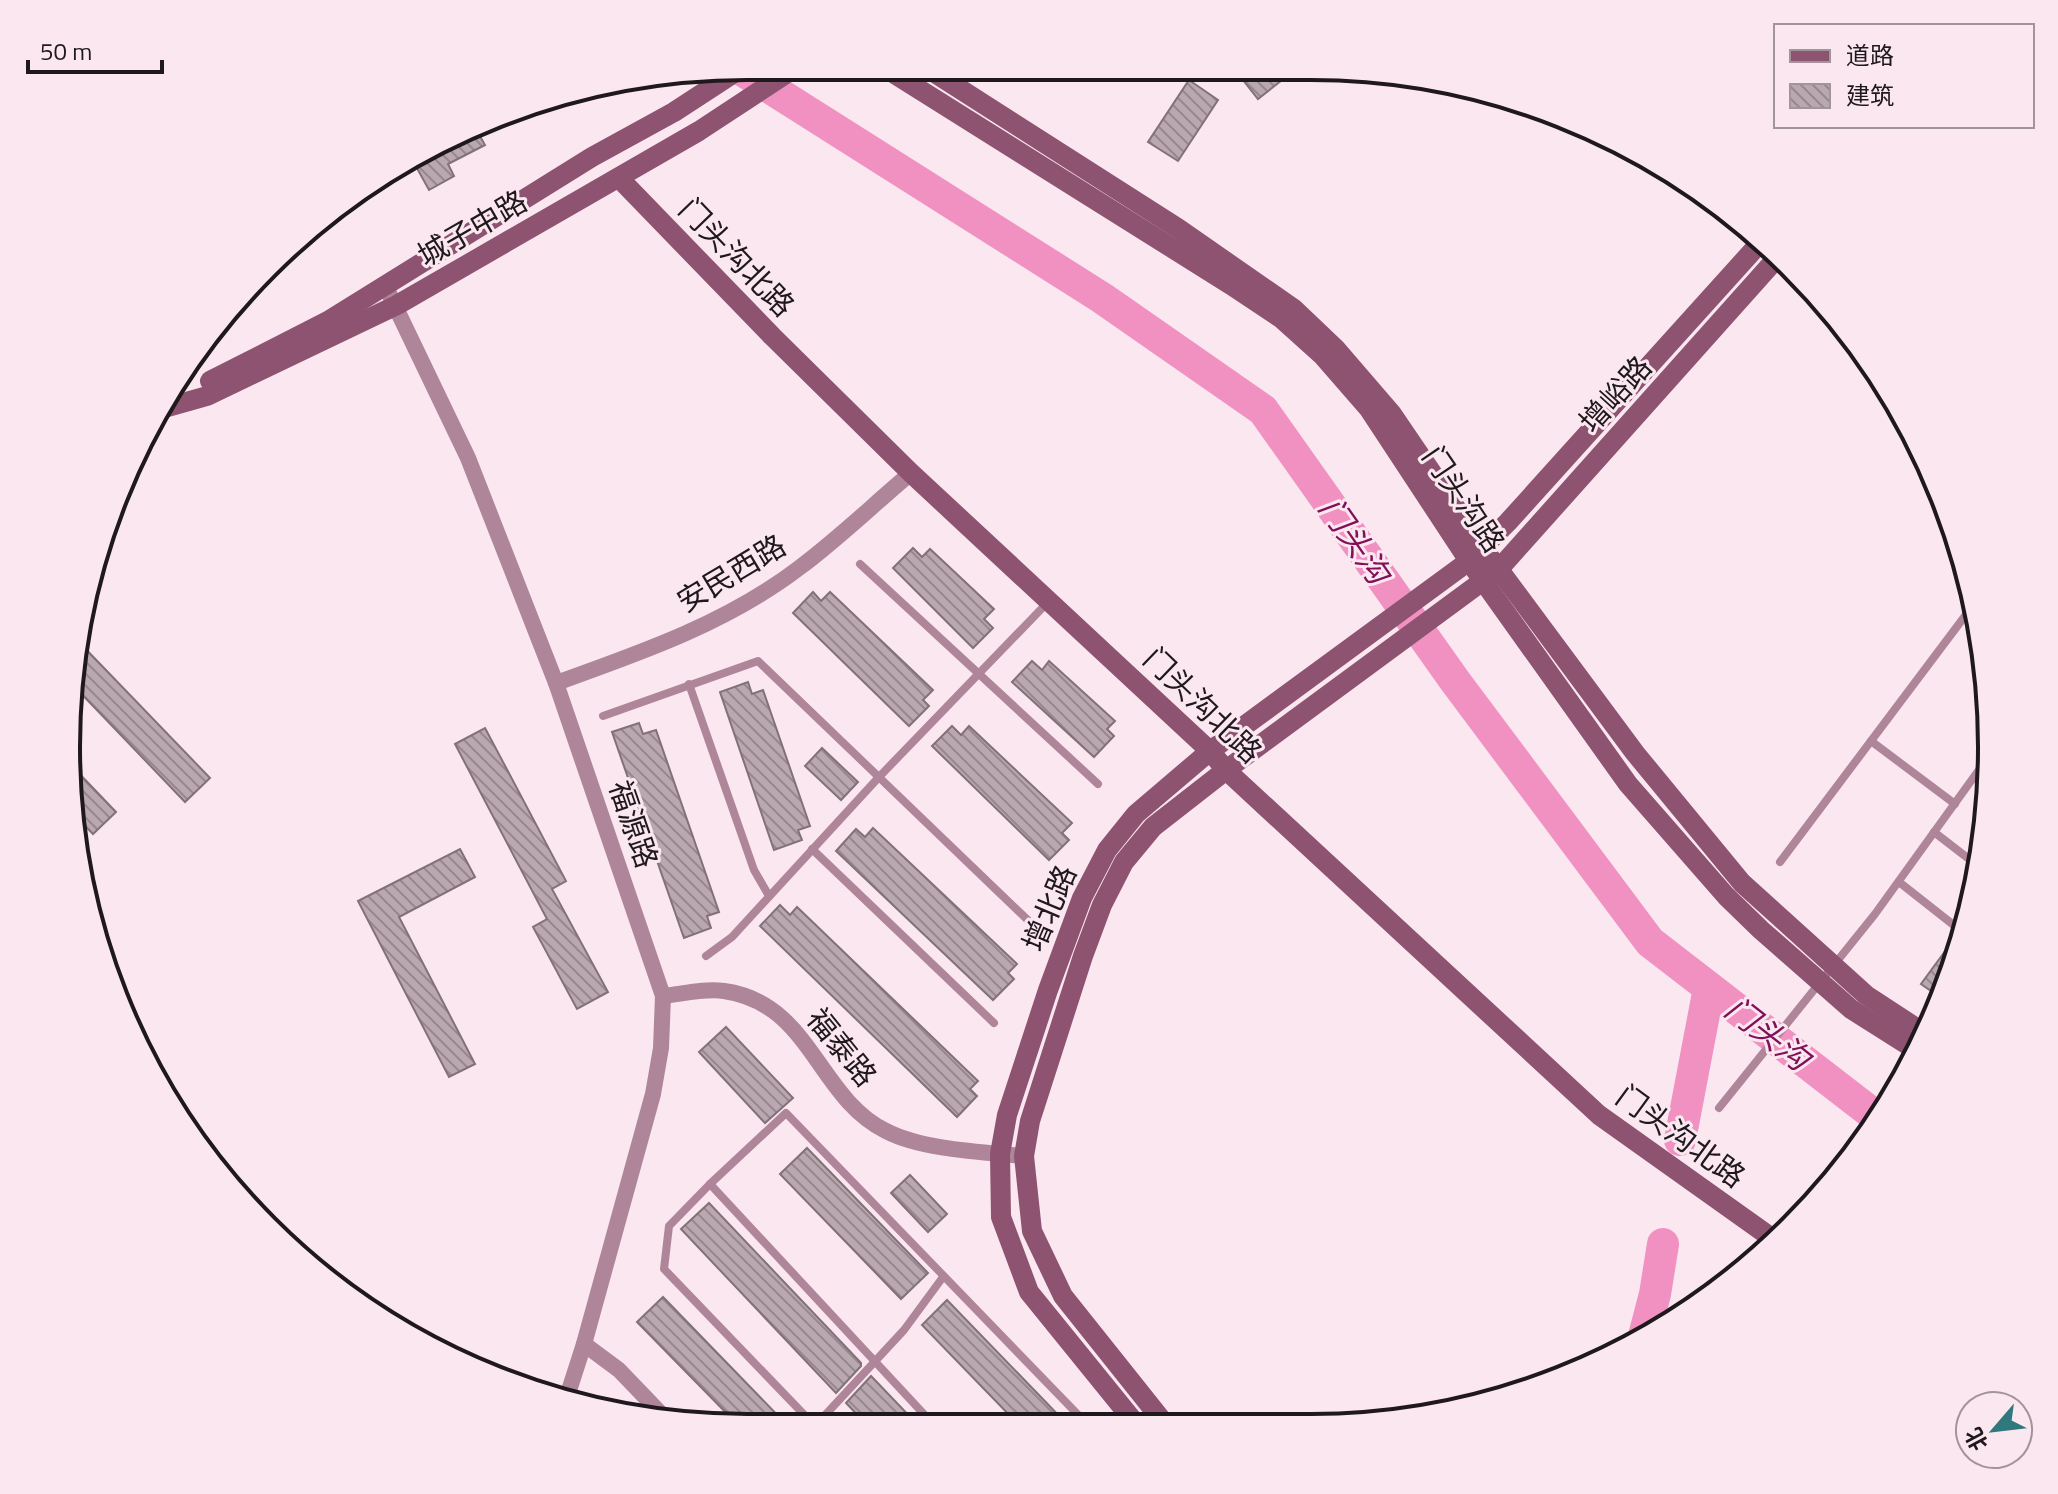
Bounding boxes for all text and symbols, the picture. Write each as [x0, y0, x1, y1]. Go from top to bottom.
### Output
scale bar [28, 24, 162, 74]
legend [1774, 24, 2034, 128]
text: 50 m [40, 33, 92, 69]
text: 道路 [1846, 37, 1894, 73]
text: 建筑 [1846, 77, 1894, 113]
street label: 城子中路 [409, 178, 535, 278]
street label: 门头沟北路 [668, 187, 806, 327]
street label: 增峪路 [1568, 345, 1662, 443]
street label: 门头沟路 [1411, 436, 1517, 562]
water label: 门头沟 [1308, 487, 1404, 596]
street label: 安民西路 [668, 522, 794, 624]
street label: 门头沟北路 [1133, 636, 1273, 774]
street label: 福源路 [598, 774, 670, 874]
street label: 增北路 [1010, 858, 1088, 958]
water label: 门头沟 [1715, 985, 1823, 1083]
street label: 福泰路 [796, 998, 888, 1096]
street label: 门头沟北路 [1607, 1073, 1755, 1199]
north arrow [1954, 1390, 2034, 1470]
text: 北 [1956, 1422, 1997, 1457]

